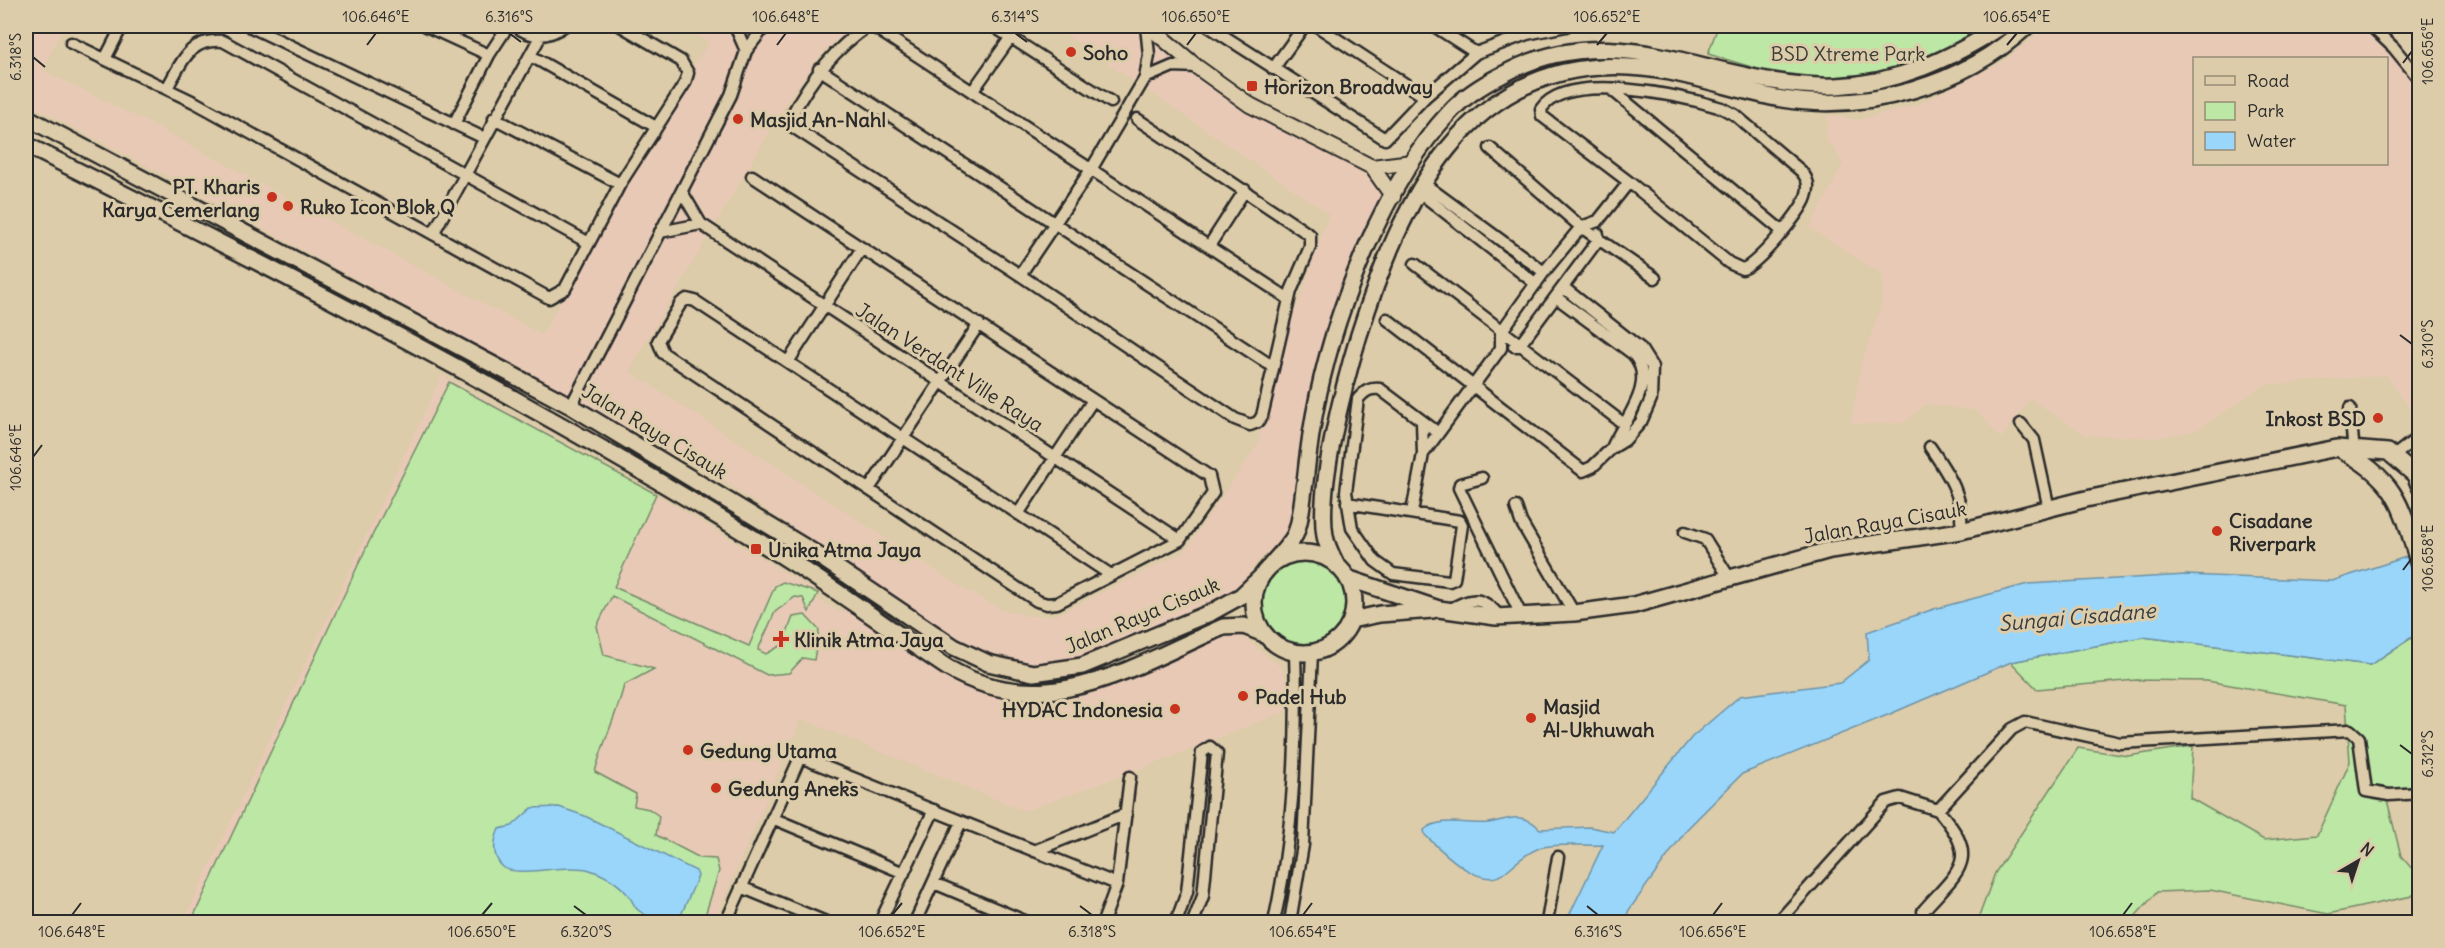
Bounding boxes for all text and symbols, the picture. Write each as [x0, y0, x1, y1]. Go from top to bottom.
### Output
text: 106.646°E [342, 7, 410, 26]
text: 6.316°S [485, 7, 533, 26]
text: 106.648°E [752, 7, 820, 26]
text: 6.314°S [991, 7, 1039, 26]
text: 106.650°E [1162, 7, 1230, 26]
text: 106.652°E [1574, 7, 1641, 26]
text: 106.654°E [1983, 7, 2051, 26]
text: 106.656°E [2418, 17, 2437, 85]
text: 6.318°S [6, 33, 25, 81]
place label: Soho [1083, 40, 1128, 65]
park label: BSD Xtreme Park [1771, 41, 1925, 66]
marker: Soho [1064, 45, 1078, 59]
legend [2193, 57, 2388, 165]
text: Road [2247, 69, 2290, 92]
place label: Horizon Broadway [1264, 74, 1433, 99]
marker: Horizon Broadway [1245, 79, 1259, 93]
text: Park [2247, 99, 2284, 122]
place label: Masjid An-Nahl [750, 107, 886, 132]
marker: Masjid An-Nahl [731, 112, 745, 126]
text: Water [2247, 129, 2297, 152]
place label: PT. Kharis Karya Cemerlang [102, 174, 260, 222]
marker: PT. Kharis Karya Cemerlang [265, 190, 279, 204]
place label: Ruko Icon Blok Q [300, 194, 455, 219]
marker: Ruko Icon Blok Q [281, 199, 295, 213]
street label: Jalan Verdant Ville Raya [852, 297, 1048, 437]
text: 6.310°S [2418, 319, 2437, 369]
street label: Jalan Raya Cisauk [578, 378, 732, 484]
place label: Inkost BSD [2266, 406, 2366, 431]
marker: Inkost BSD [2371, 411, 2385, 425]
text: 106.646°E [6, 423, 25, 491]
street label: Jalan Raya Cisauk [1801, 495, 1969, 549]
place label: Cisadane Riverpark [2229, 508, 2316, 556]
marker: Cisadane Riverpark [2210, 524, 2224, 538]
text: 106.658°E [2418, 524, 2437, 592]
place label: Unika Atma Jaya [768, 537, 922, 562]
marker: Unika Atma Jaya [749, 542, 763, 556]
street label: Jalan Raya Cisauk [1061, 571, 1223, 659]
water label: Sungai Cisadane [1997, 597, 2158, 637]
place label: Klinik Atma Jaya [794, 627, 944, 652]
marker: Klinik Atma Jaya [772, 630, 790, 648]
place label: Padel Hub [1255, 684, 1347, 709]
marker: Padel Hub [1236, 689, 1250, 703]
place label: Masjid Al-Ukhuwah [1543, 694, 1655, 742]
place label: HYDAC Indonesia [1002, 697, 1164, 722]
marker: HYDAC Indonesia [1168, 702, 1182, 716]
marker: Masjid Al-Ukhuwah [1524, 711, 1538, 725]
text: 6.312°S [2418, 730, 2437, 778]
place label: Gedung Utama [700, 738, 838, 763]
marker: Gedung Utama [681, 743, 695, 757]
place label: Gedung Aneks [728, 776, 859, 801]
marker: Gedung Aneks [709, 781, 723, 795]
north arrow [2328, 831, 2388, 891]
text: N [2357, 838, 2378, 861]
text: 106.648°E [38, 922, 106, 941]
text: 106.650°E [448, 922, 516, 941]
text: 6.320°S [560, 922, 612, 941]
text: 106.652°E [859, 922, 926, 941]
text: 6.318°S [1068, 922, 1116, 941]
text: 106.654°E [1269, 922, 1337, 941]
text: 6.316°S [1574, 922, 1622, 941]
text: 106.656°E [1679, 922, 1747, 941]
text: 106.658°E [2089, 922, 2157, 941]

